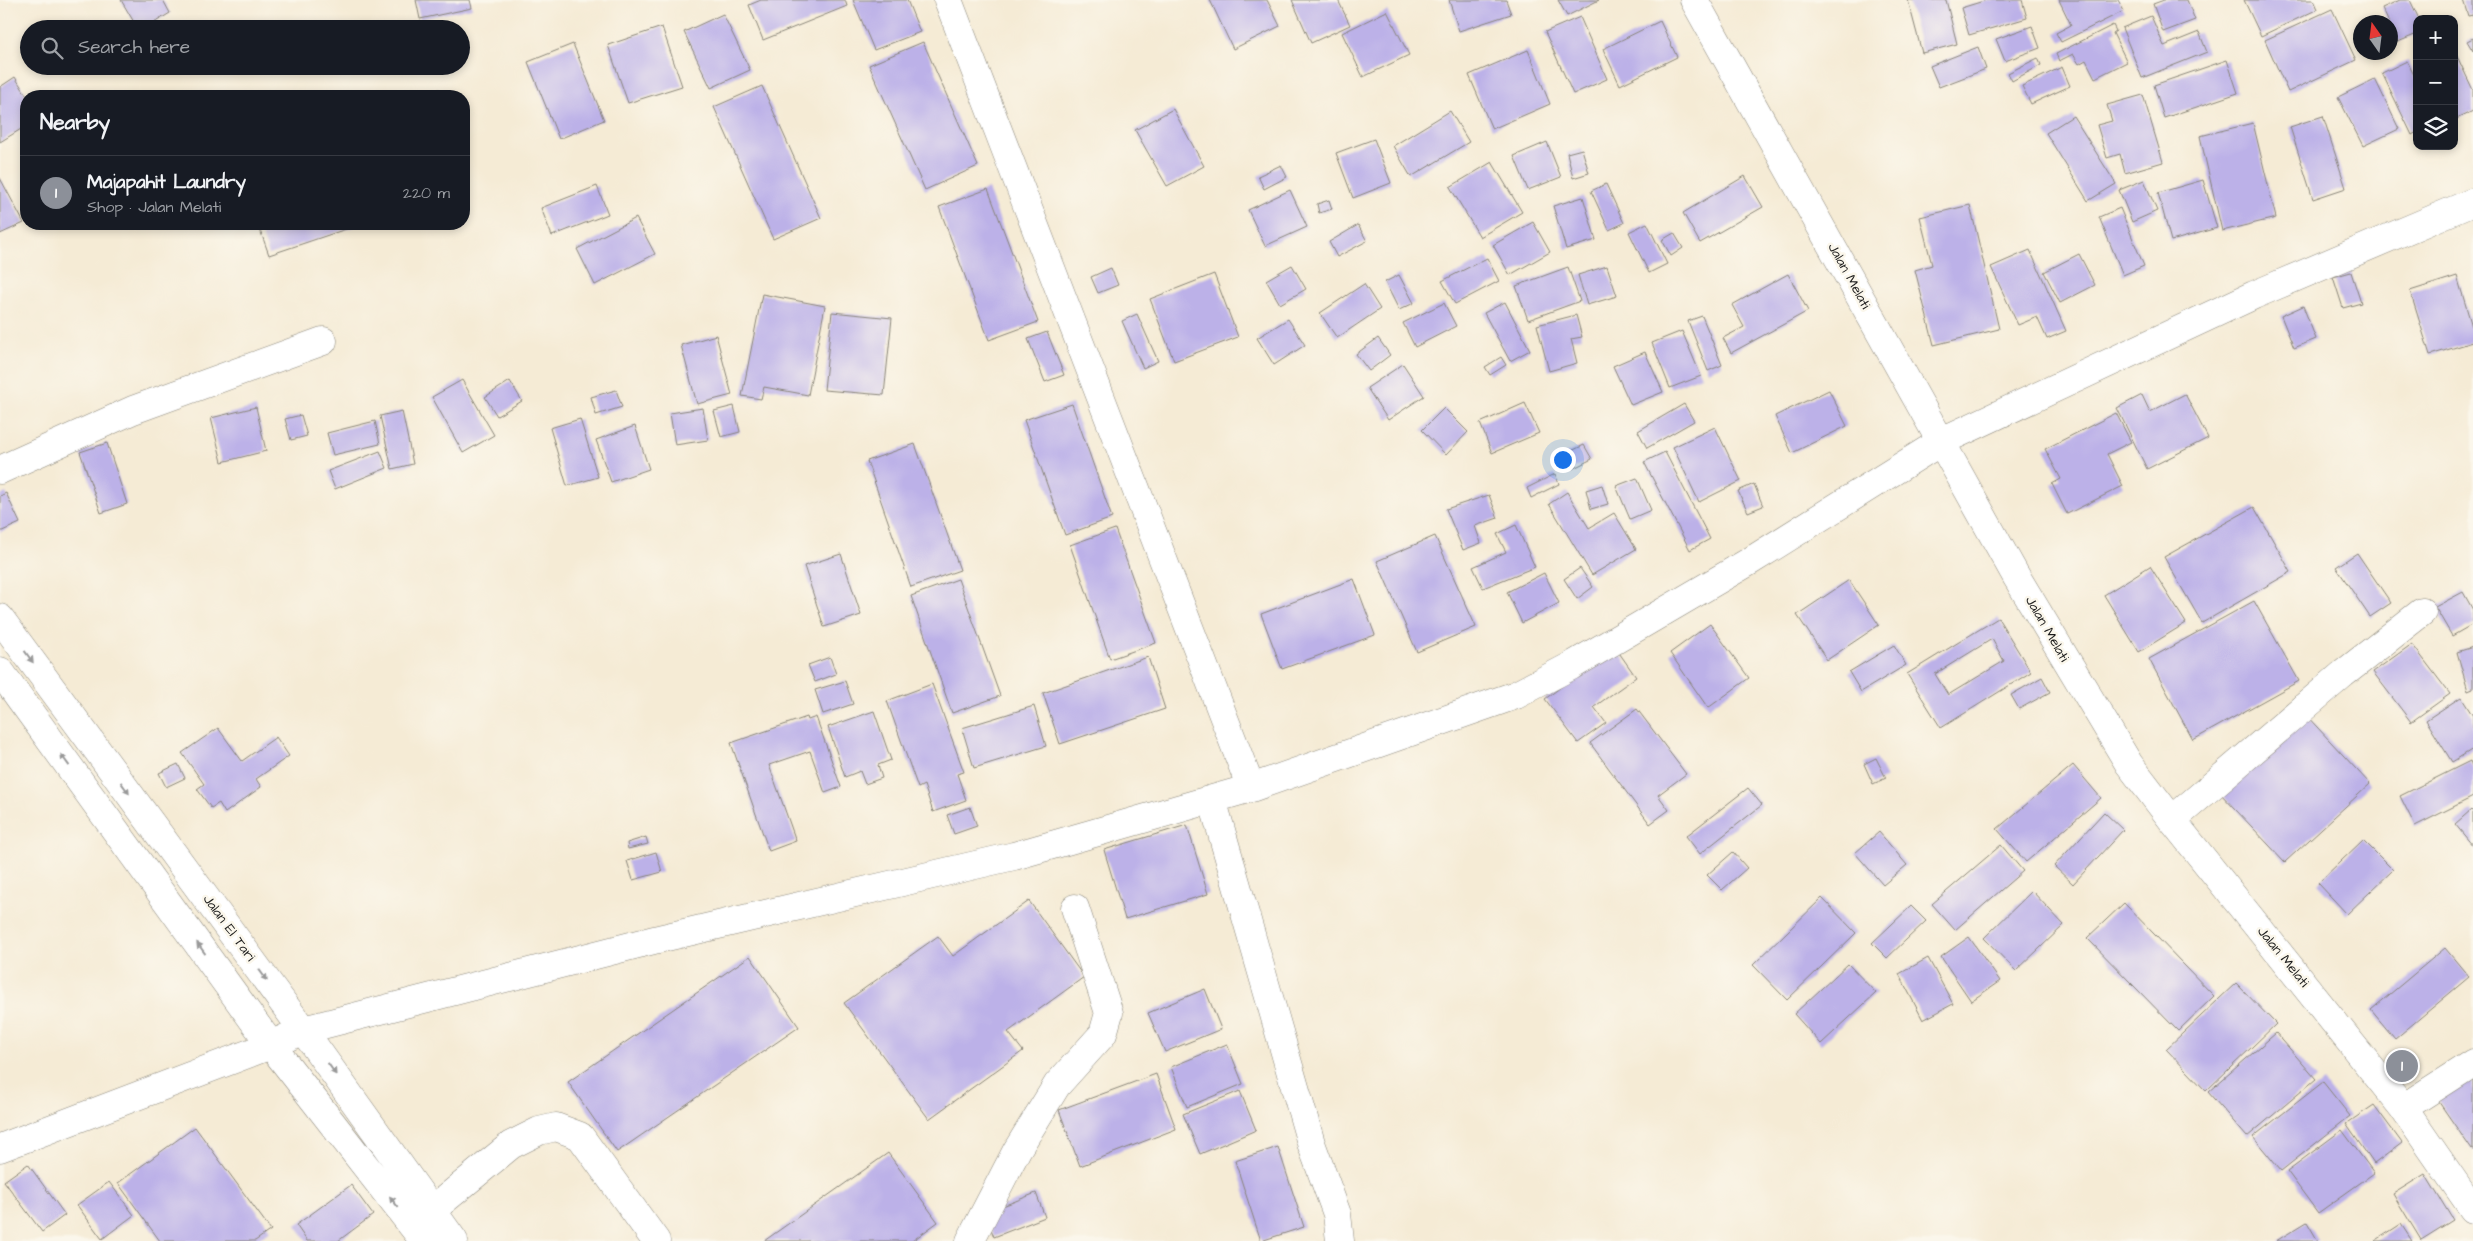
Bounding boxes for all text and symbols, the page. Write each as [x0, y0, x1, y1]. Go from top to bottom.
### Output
north arrow [2353, 15, 2398, 60]
map controls [2413, 15, 2458, 150]
button: + [2413, 15, 2458, 60]
search box [20, 20, 470, 75]
icon: search [38, 34, 66, 62]
text: Search here [78, 34, 190, 61]
button: − [2413, 60, 2458, 105]
button: layers [2413, 105, 2458, 150]
text: Nearby [40, 108, 110, 137]
text: Majapahit Laundry [87, 169, 246, 196]
text: 1 [55, 182, 57, 204]
text: 220 m [403, 182, 450, 204]
text: Shop · Jalan Melati [87, 196, 221, 218]
street label: Jalan Melati [1823, 239, 1875, 313]
your location [1550, 447, 1576, 473]
street label: Jalan Melati [2020, 593, 2074, 665]
one-way arrow [24, 650, 34, 664]
one-way arrow [60, 753, 70, 767]
one-way arrow [120, 781, 130, 795]
street label: Jalan El Tari [198, 890, 260, 966]
street label: Jalan Melati [2252, 922, 2314, 992]
one-way arrow [196, 941, 206, 955]
one-way arrow [258, 968, 268, 982]
pin: 1 [2386, 1047, 2418, 1085]
one-way arrow [327, 1062, 337, 1076]
one-way arrow [389, 1196, 400, 1209]

